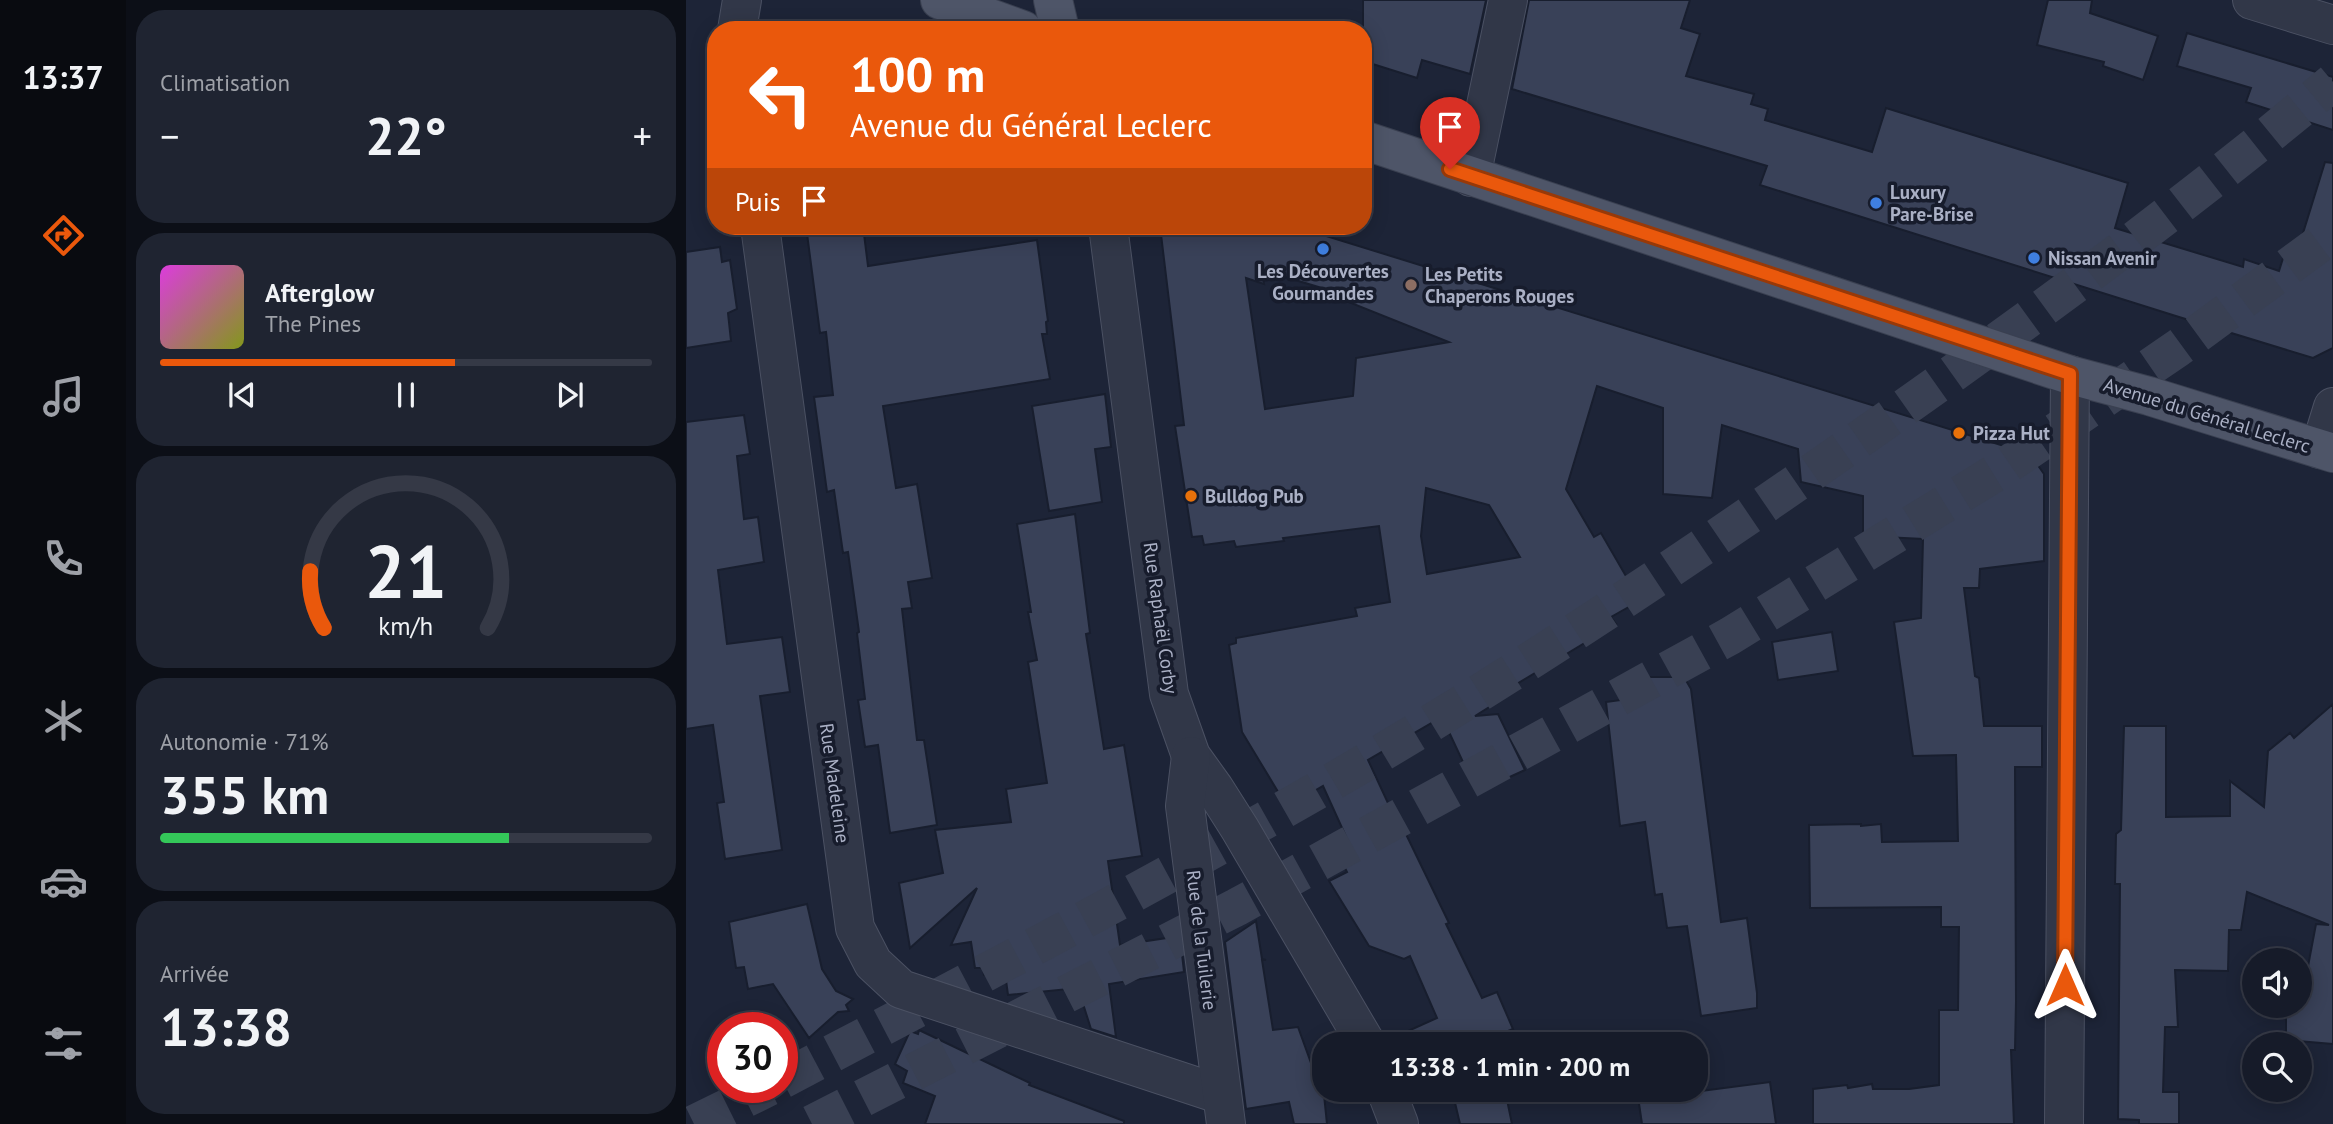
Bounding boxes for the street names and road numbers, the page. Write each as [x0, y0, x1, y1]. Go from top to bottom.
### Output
street label: Avenue du Général Leclerc [2101, 372, 2313, 458]
street label: Rue Raphaël Corby [1138, 541, 1184, 695]
street label: Rue Madeleine [815, 722, 855, 844]
street label: Rue de la Tuilerie [1182, 869, 1222, 1011]

